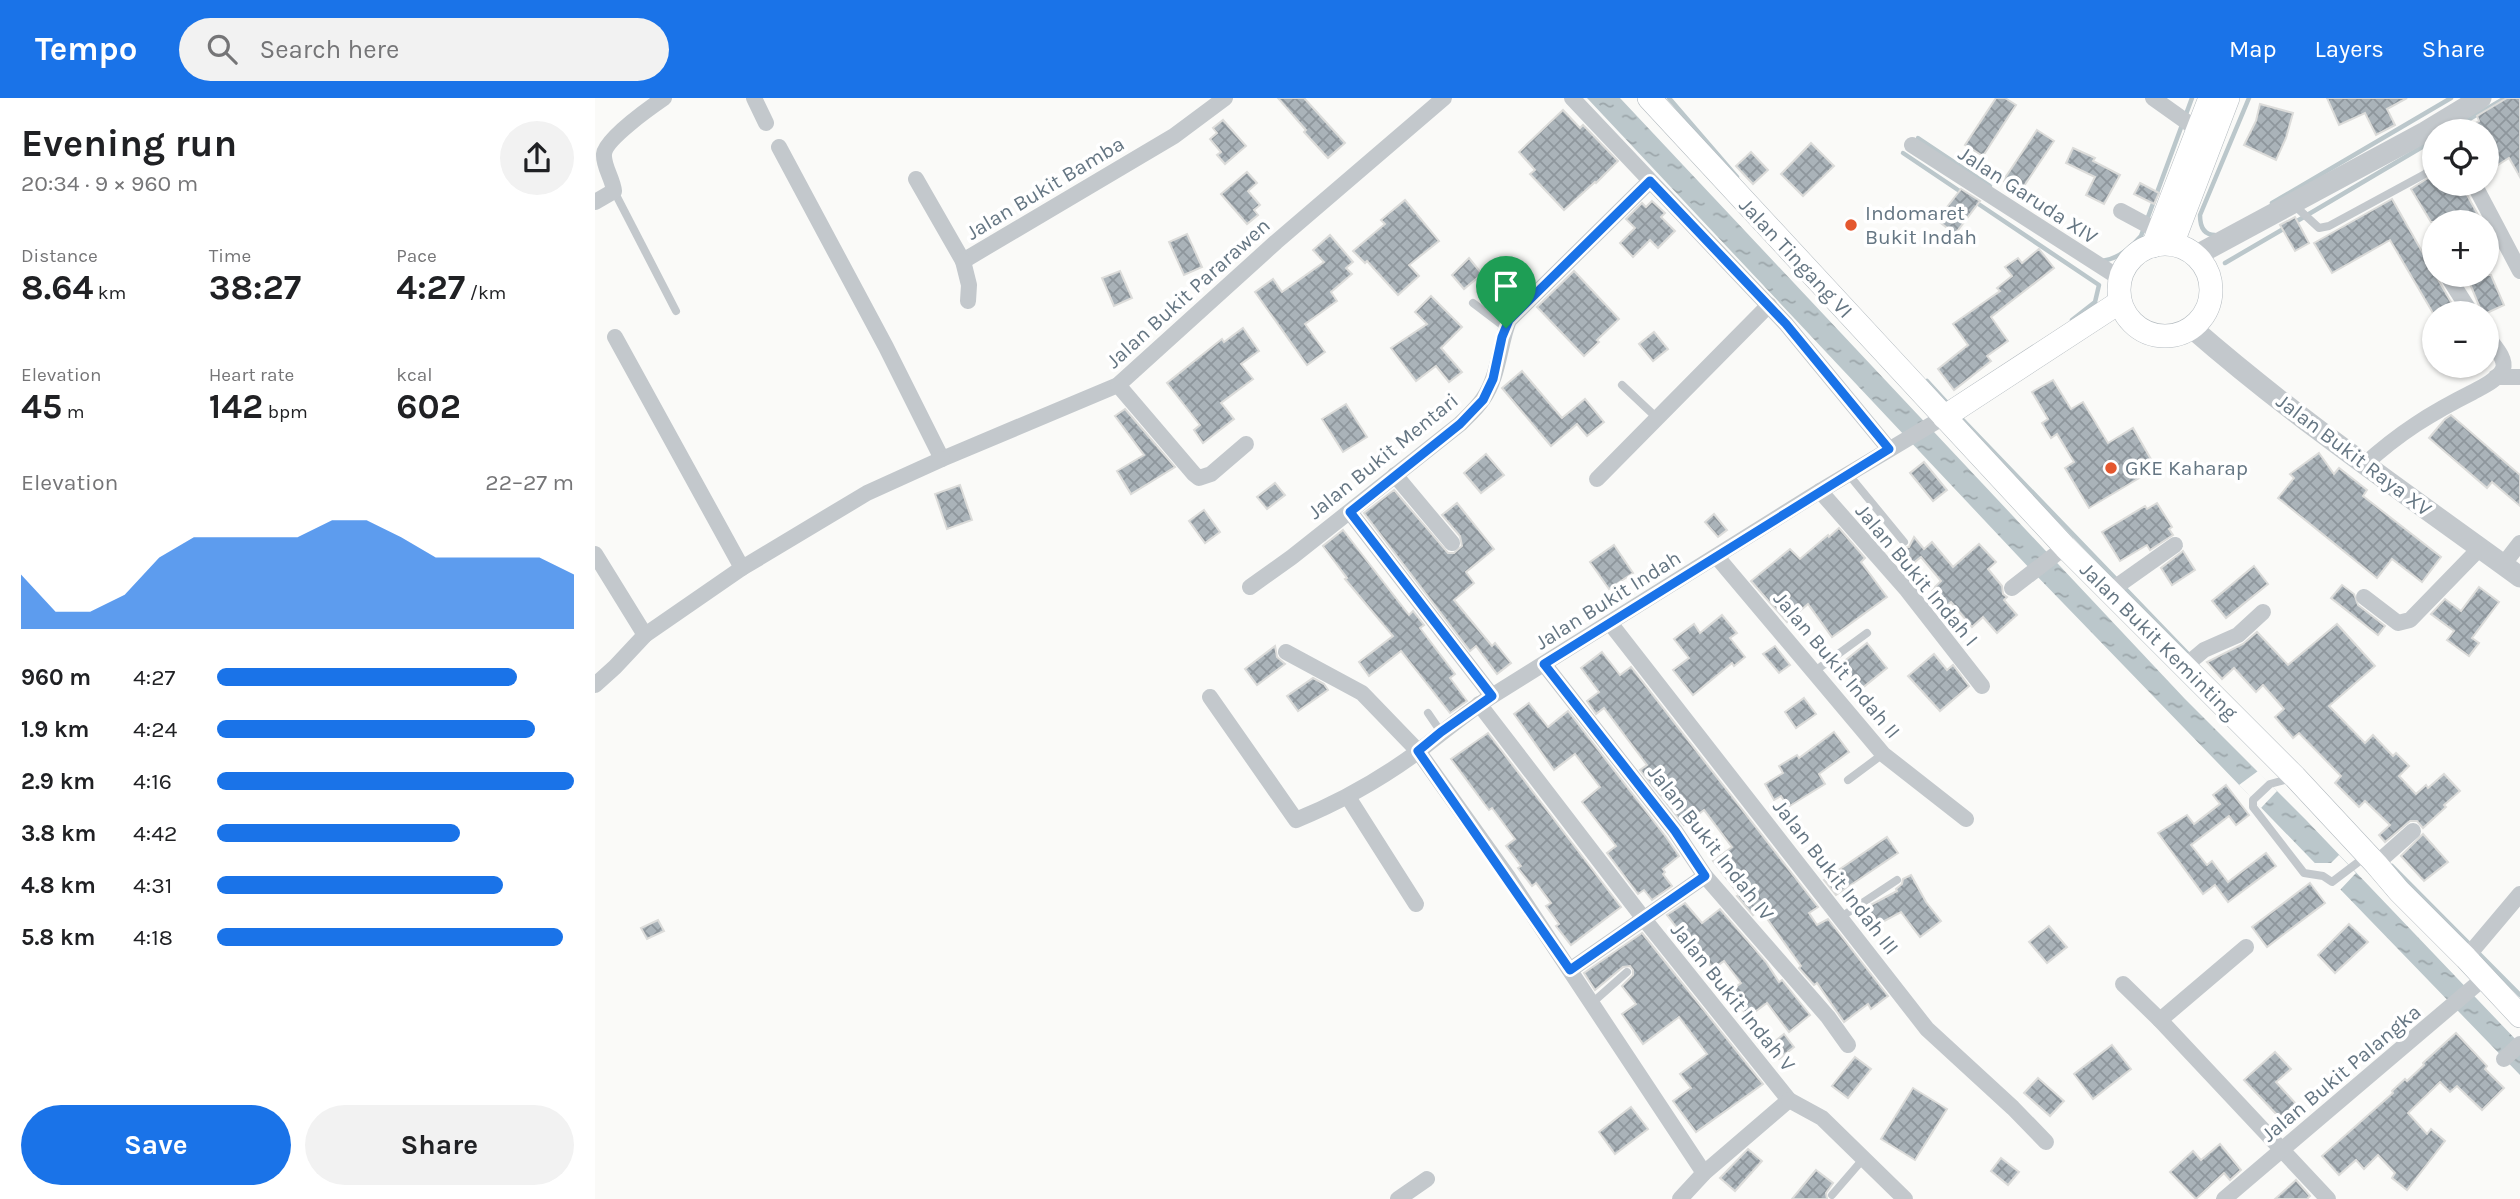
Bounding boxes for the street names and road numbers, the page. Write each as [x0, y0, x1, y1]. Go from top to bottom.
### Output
street label: Jalan Bukit Bamba [962, 131, 1128, 245]
street label: Jalan Garuda XIV [1954, 141, 2102, 249]
street label: Jalan Tingang VI [1734, 193, 1858, 323]
street label: Jalan Bukit Pararawen [1101, 213, 1275, 373]
street label: Jalan Bukit Mentari [1303, 388, 1463, 524]
street label: Jalan Bukit Raya XV [2272, 389, 2436, 521]
street label: Jalan Bukit Indah I [1851, 499, 1983, 651]
street label: Jalan Bukit Indah [1531, 546, 1685, 654]
street label: Jalan Bukit Keminting [2075, 557, 2243, 725]
street label: Jalan Bukit Indah II [1769, 587, 1905, 743]
street label: Jalan Bukit Indah IV [1643, 761, 1779, 925]
street label: Jalan Bukit Indah III [1768, 795, 1904, 959]
street label: Jalan Bukit Indah V [1666, 918, 1800, 1076]
street label: Jalan Bukit Palangka [2257, 999, 2425, 1147]

